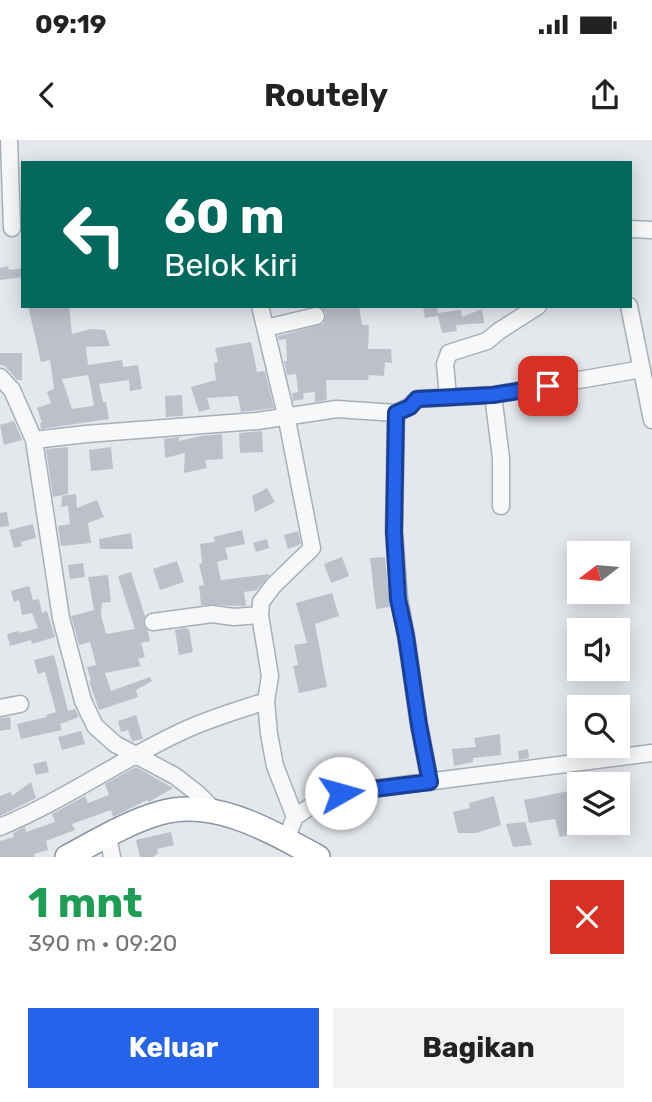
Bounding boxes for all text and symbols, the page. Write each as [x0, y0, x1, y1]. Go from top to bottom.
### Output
text: 09:19 [35, 9, 107, 40]
icon: back [28, 76, 66, 114]
text: Routely [264, 76, 388, 114]
icon: share [586, 76, 624, 114]
text: 60 m [164, 187, 285, 245]
icon: left [49, 189, 140, 280]
text: Belok kiri [164, 246, 298, 284]
pin [518, 356, 578, 416]
icon: arrive [529, 367, 567, 405]
north arrow [567, 541, 630, 604]
map controls [567, 541, 630, 835]
button: sound [567, 618, 630, 681]
button: search [567, 695, 630, 758]
position arrow [304, 756, 378, 830]
button: layers [567, 772, 630, 835]
text: 1 mnt [28, 878, 143, 928]
button: close [550, 880, 624, 954]
text: 390 m · 09:20 [28, 929, 177, 957]
button: Keluar [28, 1008, 319, 1088]
button: Bagikan [333, 1008, 624, 1088]

